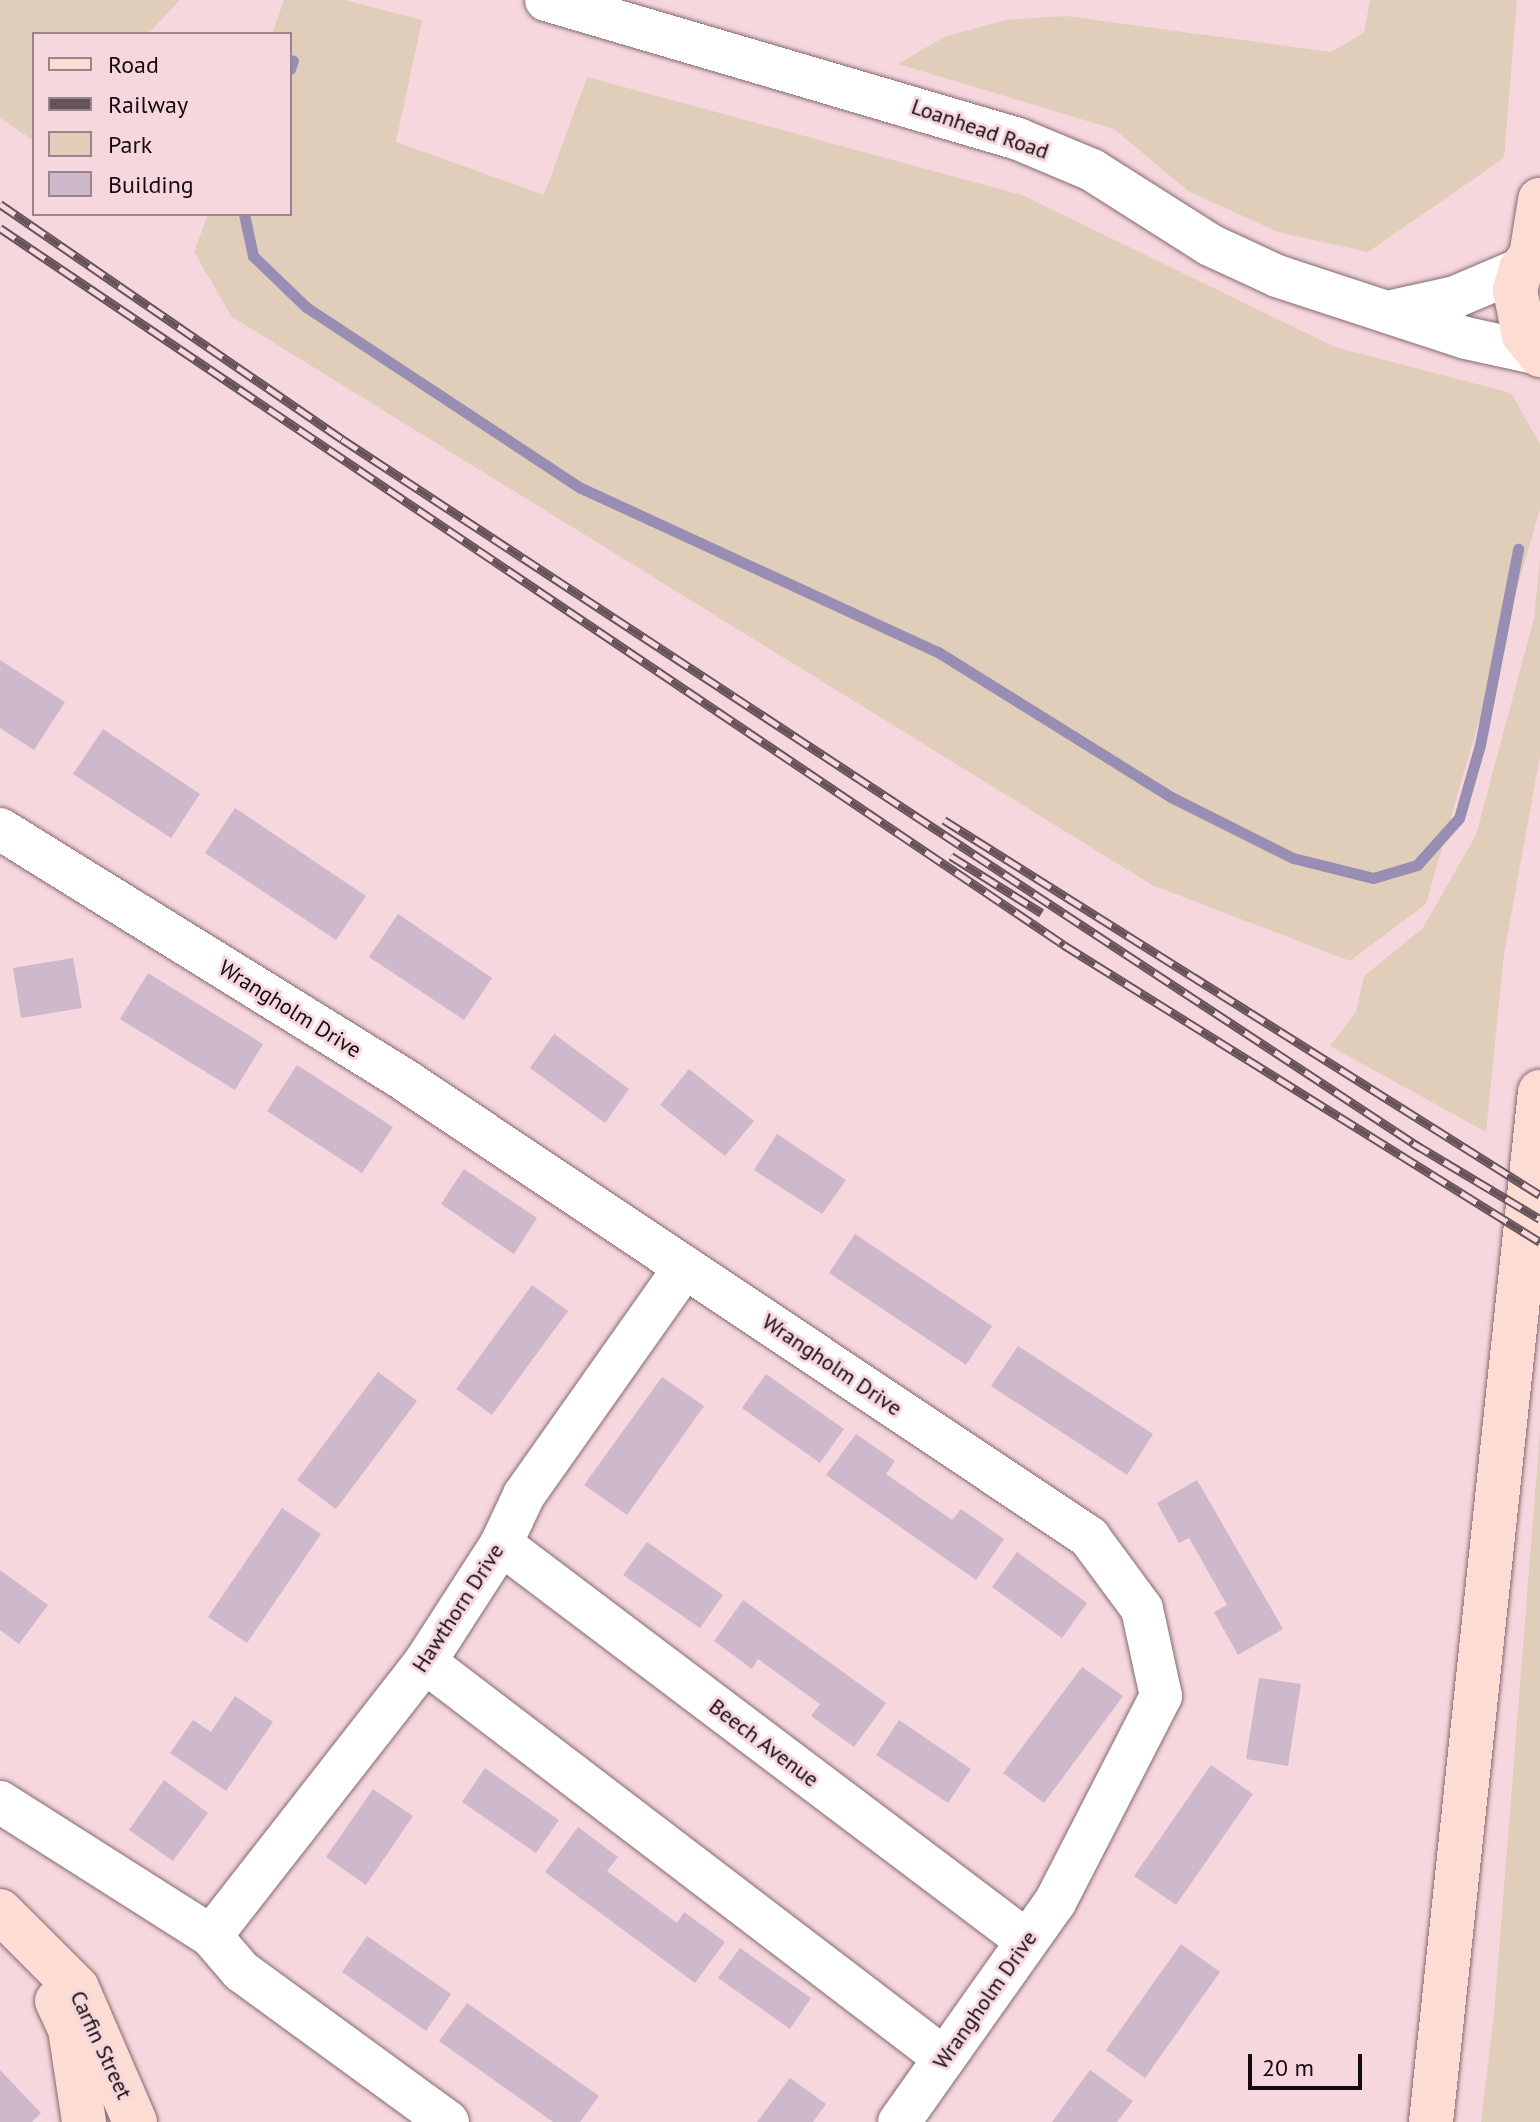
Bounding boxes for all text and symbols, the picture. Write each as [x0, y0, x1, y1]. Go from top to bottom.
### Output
legend [32, 32, 292, 216]
text: Road [108, 49, 159, 80]
text: Railway [108, 89, 188, 120]
street label: Loanhead Road [908, 93, 1052, 165]
text: Park [108, 129, 152, 160]
text: Building [108, 169, 194, 200]
street label: Wrangholm Drive [214, 955, 366, 1063]
street label: Wrangholm Drive [757, 1309, 907, 1421]
street label: Hawthorn Drive [407, 1539, 509, 1677]
street label: Beech Avenue [704, 1693, 824, 1793]
street label: Wrangholm Drive [927, 1926, 1043, 2074]
street label: Carfin Street [64, 1987, 138, 2103]
scale bar [1252, 2038, 1366, 2088]
text: 20 m [1262, 2052, 1314, 2083]

